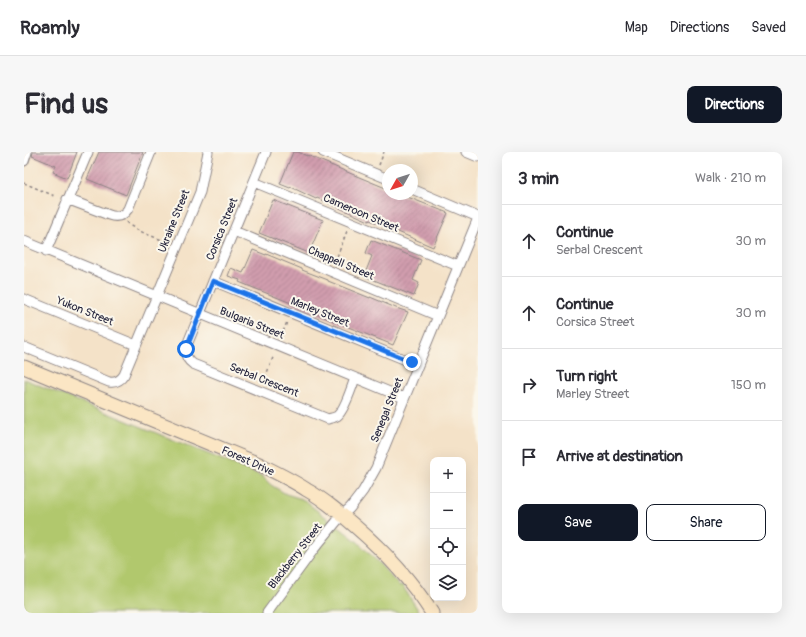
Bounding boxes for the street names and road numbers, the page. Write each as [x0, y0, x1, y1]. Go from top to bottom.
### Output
street label: Ukraine Street [155, 187, 193, 254]
street label: Cameroon Street [321, 191, 401, 235]
street label: Corsica Street [204, 195, 241, 262]
street label: Chappell Street [306, 243, 376, 283]
street label: Yukon Street [54, 293, 116, 329]
street label: Marley Street [289, 294, 352, 330]
street label: Bulgaria Street [218, 304, 287, 342]
street label: Serbal Crescent [228, 360, 301, 400]
street label: Senegal Street [368, 375, 406, 444]
street label: Forest Drive [220, 444, 277, 479]
street label: Blackberry Street [265, 520, 325, 591]

